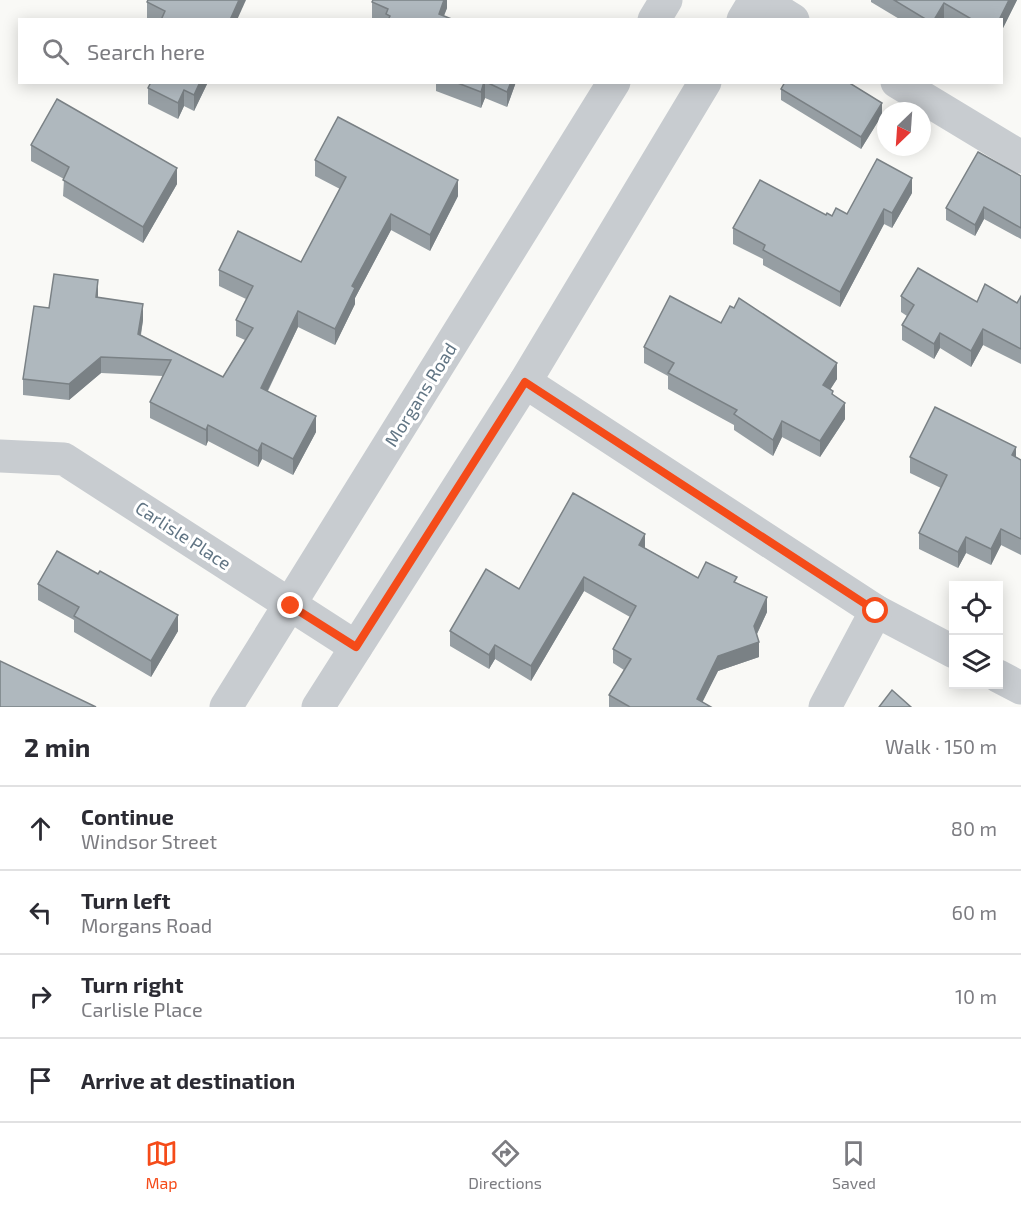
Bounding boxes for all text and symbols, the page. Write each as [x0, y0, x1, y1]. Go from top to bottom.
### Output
search box [18, 18, 1003, 84]
icon: search [39, 35, 72, 68]
text: Search here [87, 38, 205, 64]
north arrow [877, 102, 931, 156]
street label: Morgans Road [380, 339, 461, 450]
street label: Carlisle Place [132, 496, 235, 574]
map controls [949, 581, 1003, 689]
button: locate [949, 581, 1003, 635]
route end [277, 592, 303, 618]
route start [862, 597, 888, 623]
button: layers [949, 635, 1003, 689]
text: 2 min [24, 731, 90, 762]
text: Walk · 150 m [885, 734, 997, 758]
text: Continue [81, 803, 174, 829]
icon: ahead [24, 812, 57, 845]
text: 80 m [951, 816, 997, 840]
text: Windsor Street [81, 829, 217, 853]
text: Turn left [81, 887, 170, 913]
icon: left [24, 896, 57, 929]
text: 60 m [952, 900, 997, 924]
text: Morgans Road [81, 913, 212, 937]
text: Turn right [81, 971, 183, 997]
icon: right [24, 980, 57, 1013]
text: 10 m [955, 984, 997, 1008]
text: Carlisle Place [81, 997, 203, 1021]
icon: arrive [24, 1064, 57, 1097]
text: Arrive at destination [81, 1067, 295, 1093]
tab: Map [145, 1137, 178, 1192]
tab: Directions [468, 1137, 542, 1192]
tab: Saved [832, 1137, 876, 1192]

